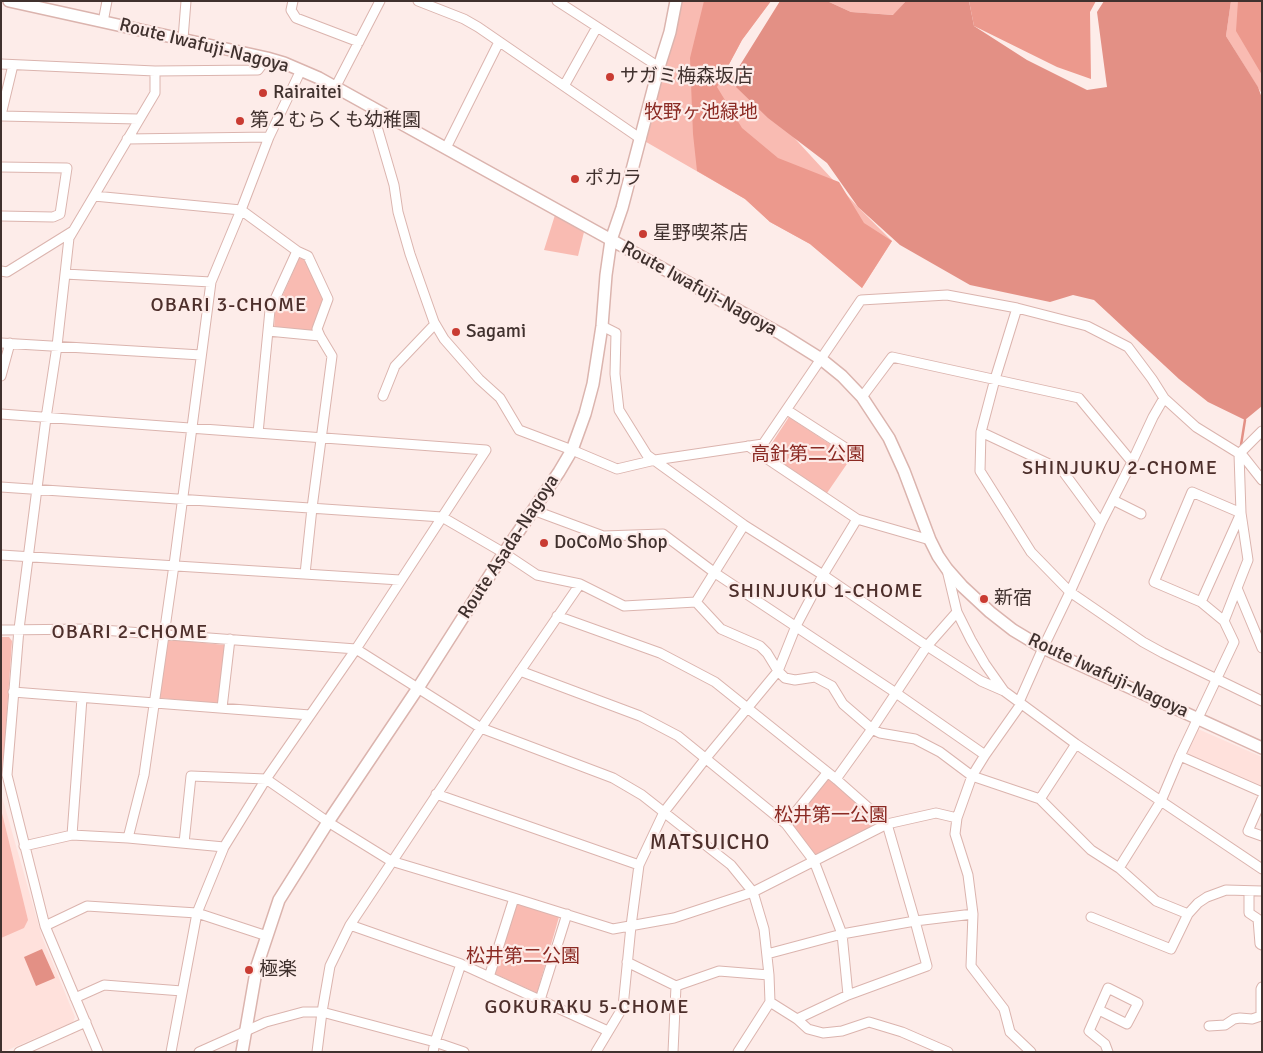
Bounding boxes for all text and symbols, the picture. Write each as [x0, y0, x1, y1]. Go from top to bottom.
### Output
street label: Route Iwafuji-Nagoya [117, 14, 291, 78]
place label: サガミ梅森坂店 [620, 66, 753, 88]
marker: サガミ梅森坂店 [604, 71, 616, 83]
place label: Rairaitei [273, 82, 342, 104]
marker: Rairaitei [257, 87, 269, 99]
park label: 牧野ヶ池緑地 [644, 102, 758, 124]
place label: 第２むらくも幼稚園 [250, 110, 421, 132]
marker: 第２むらくも幼稚園 [234, 115, 246, 127]
place label: ポカラ [585, 168, 642, 190]
marker: ポカラ [569, 173, 581, 185]
place label: 星野喫茶店 [653, 223, 748, 245]
marker: 星野喫茶店 [637, 228, 649, 240]
street label: Route Iwafuji-Nagoya [617, 237, 781, 341]
district label: OBARI 3-CHOME [149, 294, 309, 318]
place label: Sagami [466, 321, 526, 343]
marker: Sagami [450, 326, 462, 338]
park label: 高針第二公園 [751, 444, 865, 466]
district label: SHINJUKU 2-CHOME [1020, 457, 1220, 481]
street label: Route Asada-Nagoya [454, 470, 564, 624]
place label: DoCoMo Shop [554, 532, 668, 554]
marker: DoCoMo Shop [538, 537, 550, 549]
district label: SHINJUKU 1-CHOME [726, 580, 926, 604]
place label: 新宿 [994, 588, 1032, 610]
marker: 新宿 [978, 593, 990, 605]
district label: OBARI 2-CHOME [50, 621, 210, 645]
street label: Route Iwafuji-Nagoya [1024, 629, 1192, 723]
park label: 松井第一公園 [774, 805, 888, 827]
district label: MATSUICHO [649, 830, 771, 856]
park label: 松井第二公園 [466, 946, 580, 968]
place label: 極楽 [259, 959, 297, 981]
marker: 極楽 [243, 964, 255, 976]
district label: GOKURAKU 5-CHOME [483, 996, 691, 1020]

